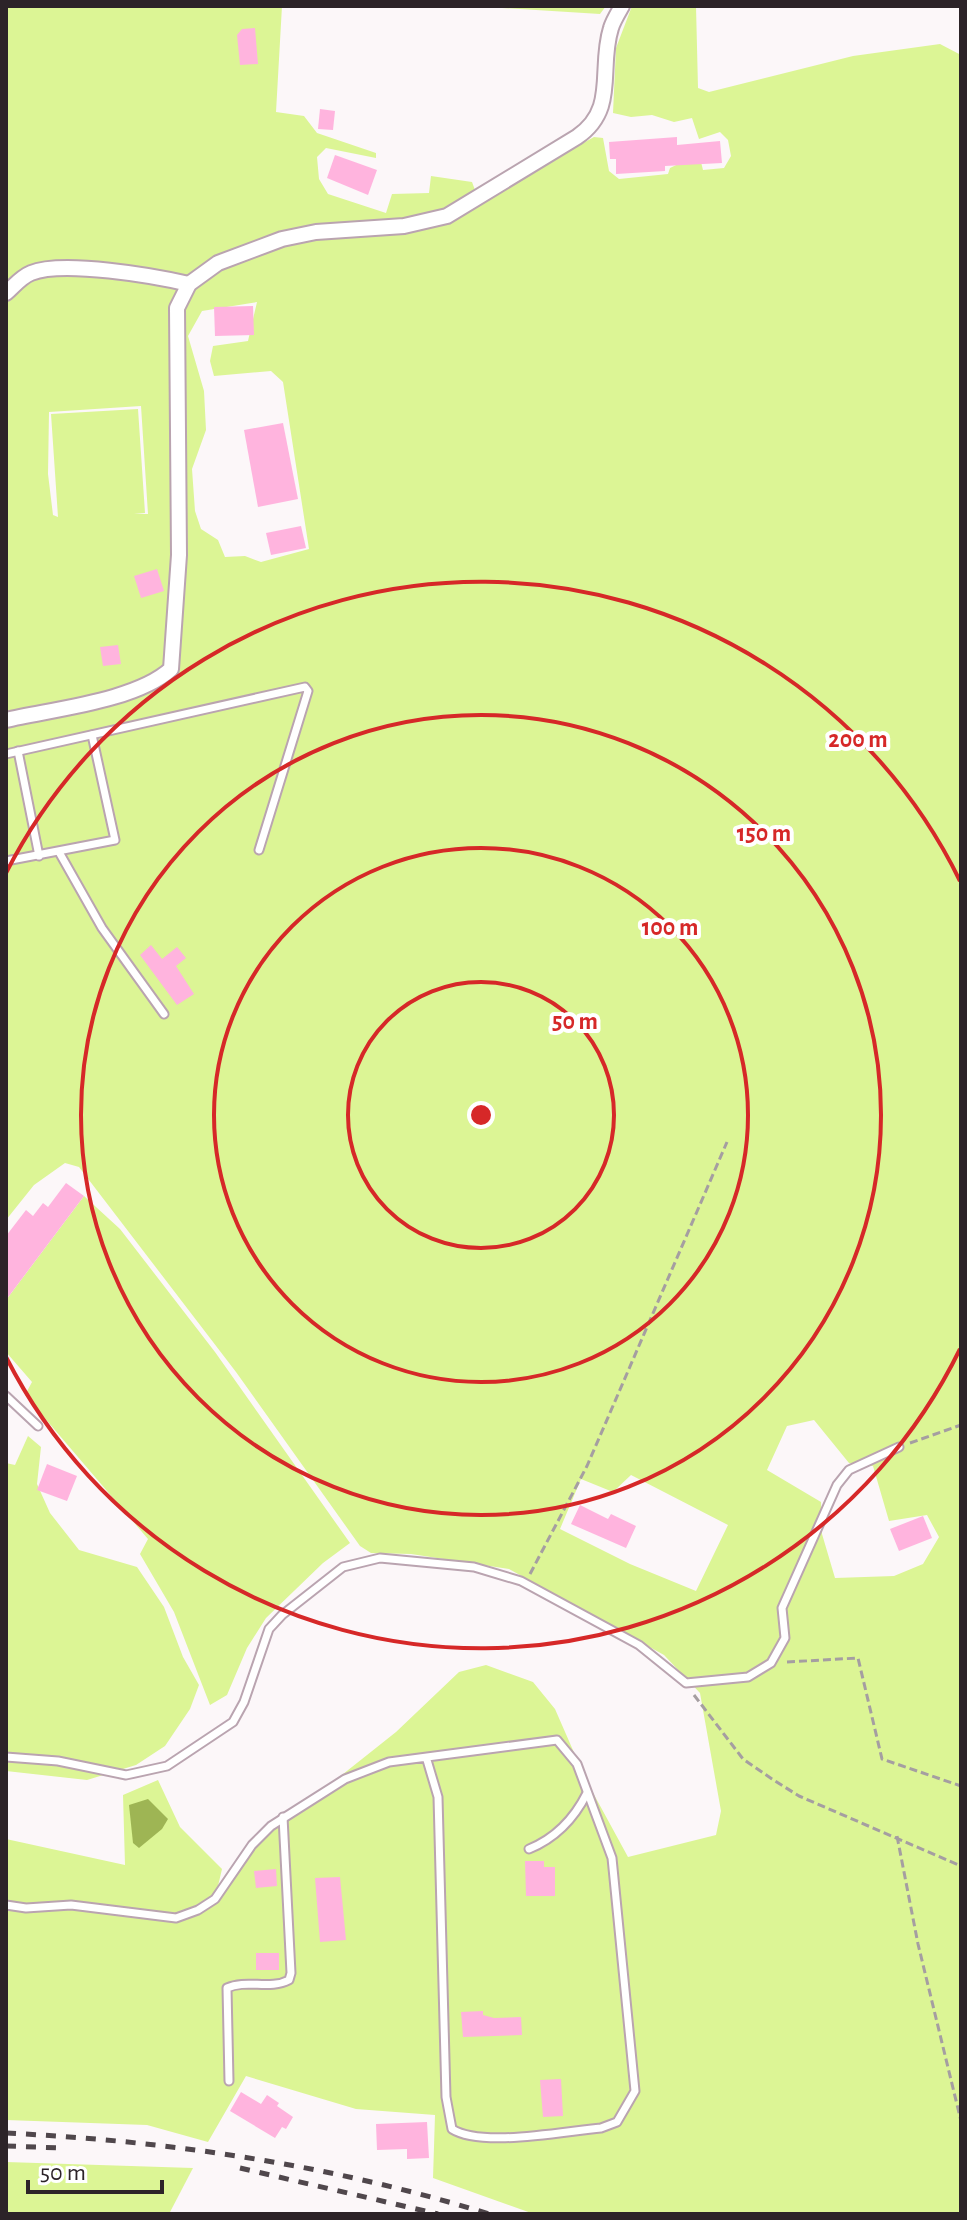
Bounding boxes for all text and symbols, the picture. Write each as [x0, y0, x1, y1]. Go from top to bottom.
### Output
text: 200 m [828, 728, 888, 752]
text: 150 m [737, 822, 791, 846]
text: 100 m [642, 916, 698, 940]
text: 50 m [552, 1010, 598, 1034]
centre of rings [467, 1101, 495, 1129]
scale bar [28, 2144, 162, 2194]
text: 50 m [40, 2161, 86, 2185]

